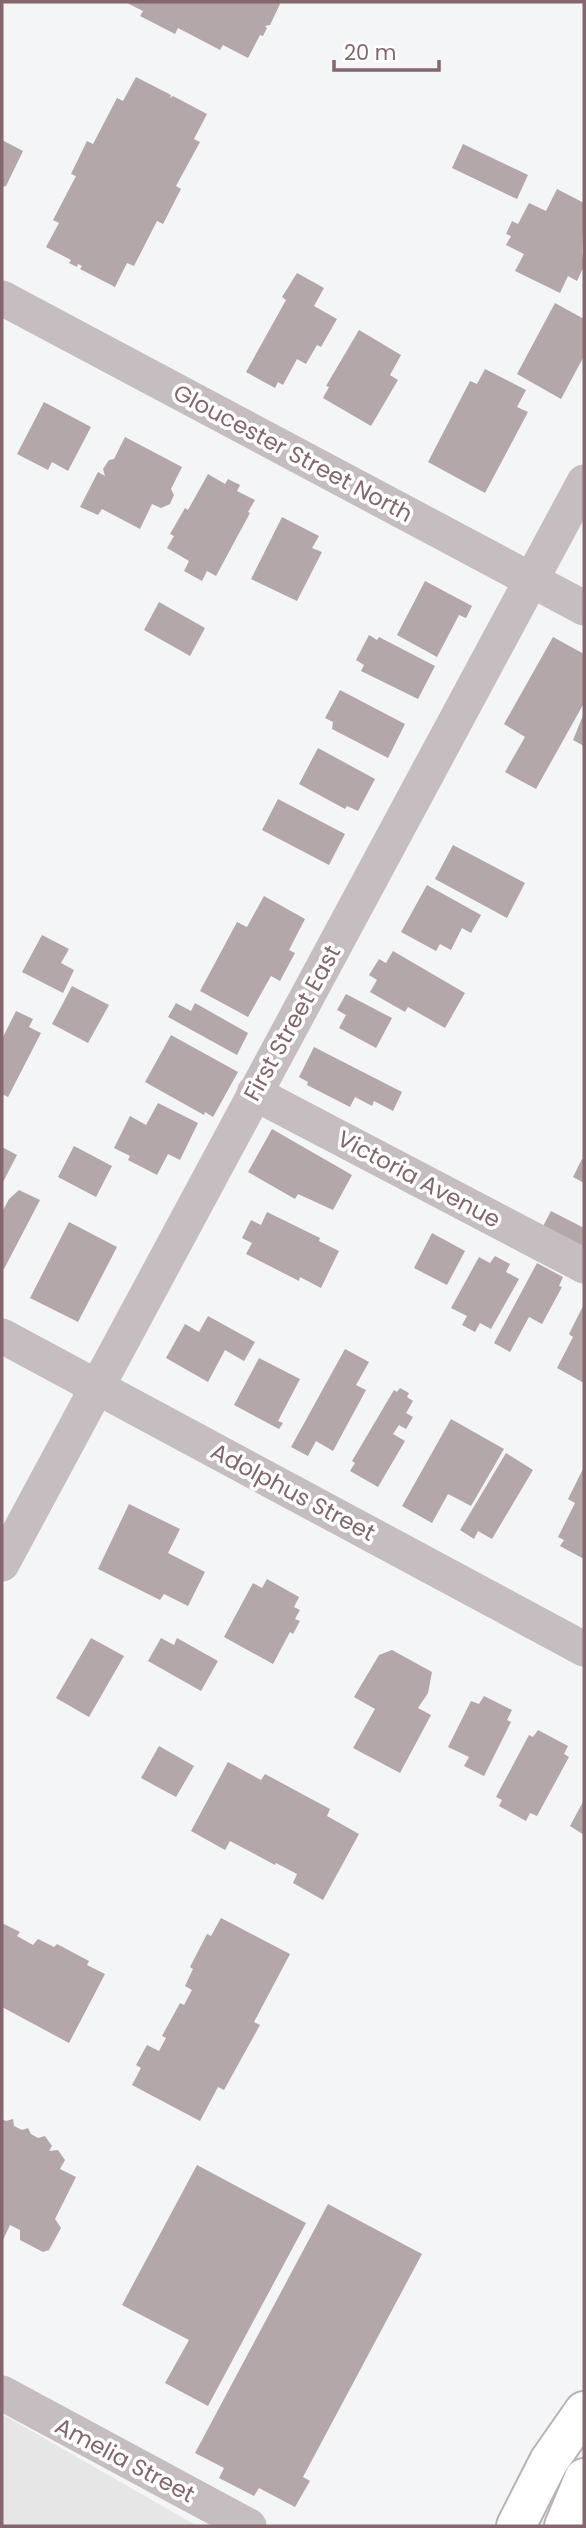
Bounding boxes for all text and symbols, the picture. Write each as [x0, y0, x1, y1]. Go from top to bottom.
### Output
scale bar [334, 28, 439, 72]
text: 20 m [344, 38, 397, 67]
street label: Gloucester Street North [168, 376, 418, 530]
street label: First Street East [236, 939, 348, 1107]
street label: Victoria Avenue [332, 1122, 506, 1236]
street label: Adolphus Street [205, 1435, 381, 1549]
street label: Amelia Street [50, 2410, 200, 2510]

